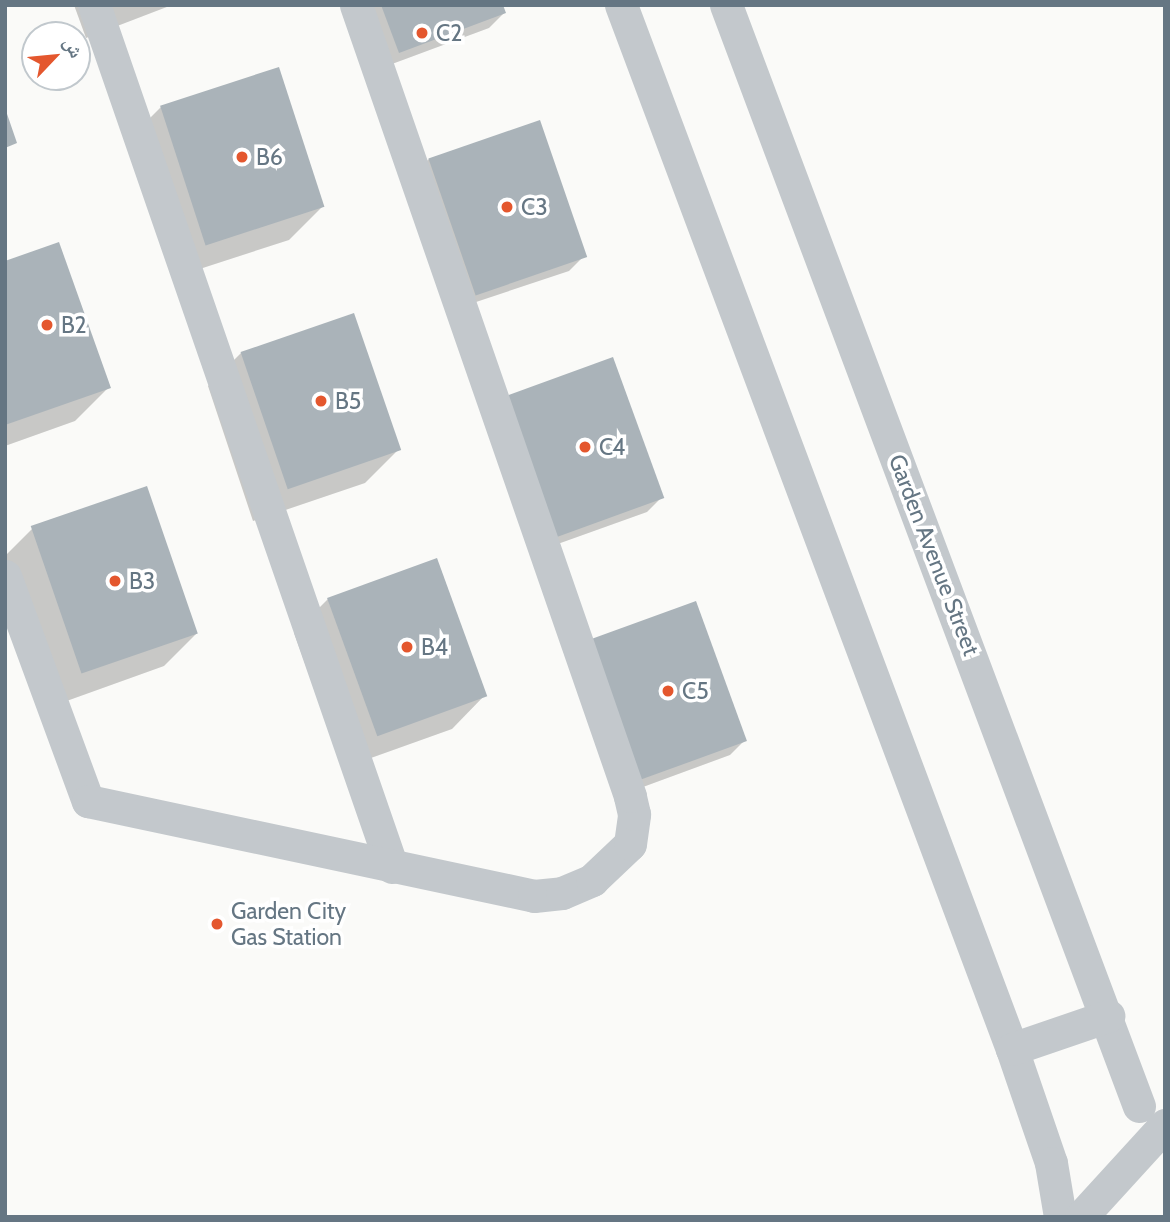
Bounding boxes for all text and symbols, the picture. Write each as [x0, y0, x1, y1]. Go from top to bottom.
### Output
place label: C2 [436, 19, 462, 47]
north arrow [21, 21, 91, 91]
marker: C2 [414, 25, 430, 41]
text: ش [59, 33, 88, 62]
place label: B6 [256, 143, 283, 171]
marker: B6 [234, 149, 250, 165]
place label: C3 [521, 193, 548, 221]
marker: C3 [499, 199, 515, 215]
place label: B2 [61, 311, 87, 339]
marker: B2 [39, 317, 55, 333]
place label: B5 [335, 387, 361, 415]
marker: B5 [313, 393, 329, 409]
place label: C4 [599, 433, 625, 461]
marker: C4 [577, 439, 593, 455]
street label: Garden Avenue Street [883, 451, 985, 659]
place label: B3 [129, 567, 155, 595]
marker: B3 [107, 573, 123, 589]
place label: B4 [421, 633, 448, 661]
marker: B4 [399, 639, 415, 655]
place label: C5 [682, 677, 709, 705]
marker: C5 [660, 683, 676, 699]
place label: Garden City Gas Station [231, 897, 346, 951]
marker: Garden City Gas Station [209, 916, 225, 932]

